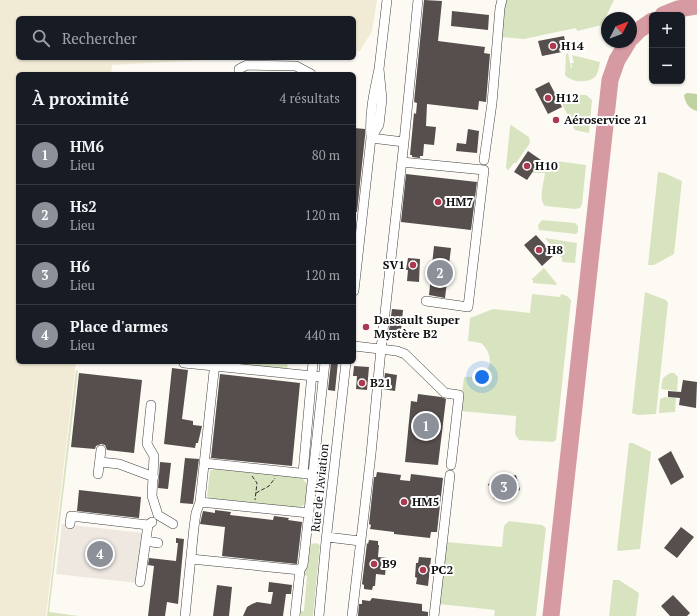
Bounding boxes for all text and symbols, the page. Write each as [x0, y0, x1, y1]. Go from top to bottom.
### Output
north arrow [601, 12, 637, 48]
map controls [649, 12, 685, 84]
button: + [649, 12, 685, 48]
search box [16, 16, 356, 60]
icon: search [30, 27, 52, 49]
text: Rechercher [62, 28, 137, 48]
place label: H14 [561, 38, 584, 53]
marker: H14 [548, 41, 558, 51]
button: − [649, 48, 685, 84]
text: À proximité [32, 87, 129, 110]
text: 4 résultats [280, 89, 340, 107]
place label: H12 [556, 90, 579, 105]
marker: H12 [543, 93, 553, 103]
place label: Aéroservice 21 [564, 112, 648, 127]
marker: Aéroservice 21 [551, 115, 561, 125]
text: HM6 [70, 136, 104, 156]
text: 1 [41, 146, 49, 164]
text: 80 m [312, 146, 340, 164]
text: Lieu [70, 156, 95, 174]
place label: H10 [535, 158, 558, 173]
marker: H10 [522, 161, 532, 171]
place label: HM7 [446, 194, 473, 209]
text: Hs2 [70, 196, 97, 216]
marker: HM7 [433, 197, 443, 207]
text: 2 [41, 206, 49, 224]
text: 120 m [305, 206, 340, 224]
text: Lieu [70, 216, 95, 234]
place label: H8 [547, 242, 563, 257]
marker: H8 [534, 245, 544, 255]
text: H6 [70, 256, 90, 276]
place label: SV1 [383, 257, 405, 272]
pin: 2 [427, 258, 453, 288]
marker: SV1 [408, 260, 418, 270]
text: 3 [41, 266, 49, 284]
text: 120 m [305, 266, 340, 284]
text: Lieu [70, 276, 95, 294]
place label: Dassault Super Mystère B2 [374, 312, 460, 341]
text: Place d'armes [70, 316, 168, 336]
marker: Dassault Super Mystère B2 [361, 322, 371, 332]
text: 4 [41, 326, 49, 344]
text: 440 m [305, 326, 340, 344]
text: Lieu [70, 336, 95, 354]
your location [472, 367, 492, 387]
place label: B21 [370, 375, 391, 390]
marker: B21 [357, 378, 367, 388]
pin: 1 [413, 411, 439, 441]
street label: Rue de l'Aviation [307, 443, 332, 533]
pin: 3 [491, 472, 517, 502]
place label: HM5 [412, 494, 439, 509]
marker: HM5 [399, 497, 409, 507]
pin: 4 [87, 539, 113, 569]
place label: B9 [382, 556, 397, 571]
marker: B9 [369, 559, 379, 569]
place label: PC2 [431, 562, 453, 577]
marker: PC2 [418, 565, 428, 575]

